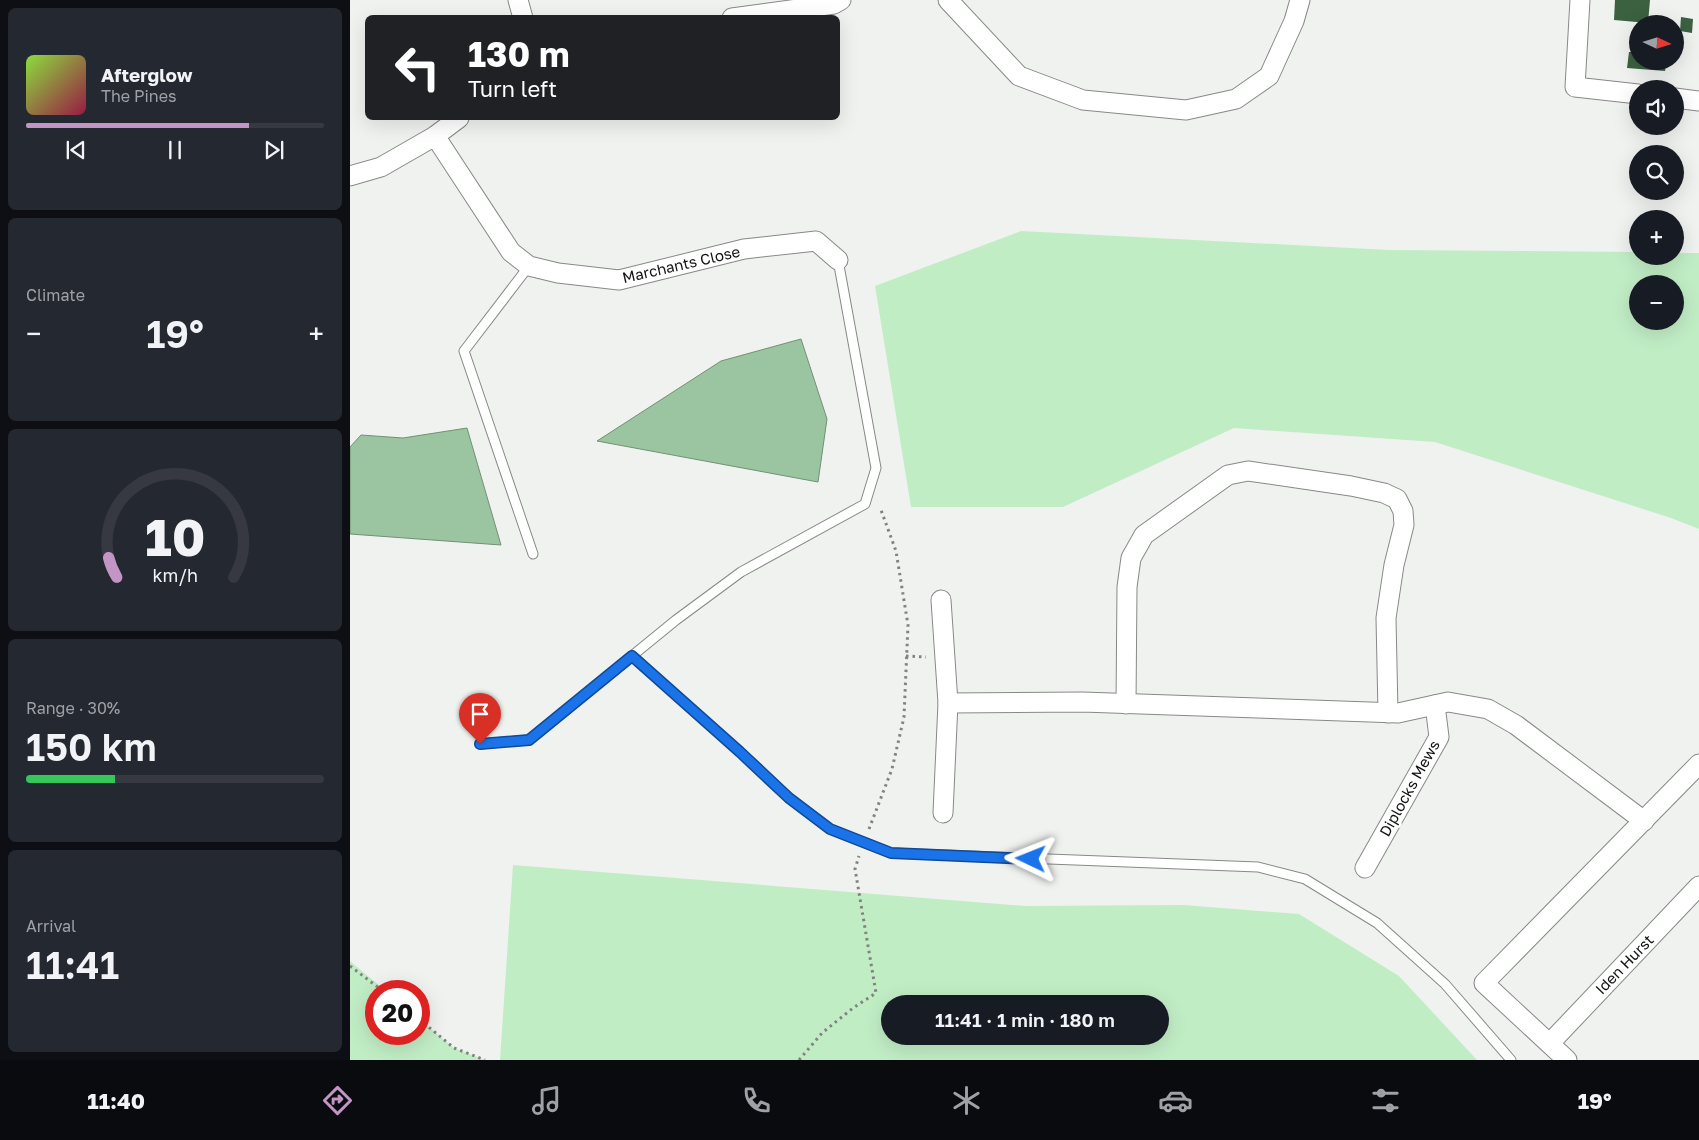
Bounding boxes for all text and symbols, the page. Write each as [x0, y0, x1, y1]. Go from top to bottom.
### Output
north arrow [1629, 15, 1684, 70]
map controls [1629, 15, 1684, 330]
text: 130 m [468, 33, 570, 75]
icon: left [385, 35, 450, 100]
text: Afterglow [101, 63, 192, 86]
text: Turn left [468, 75, 557, 102]
button: sound [1629, 80, 1684, 135]
text: The Pines [101, 86, 176, 106]
icon: previous [62, 136, 90, 164]
icon: pause [161, 136, 189, 164]
icon: next [260, 136, 288, 164]
button: search [1629, 145, 1684, 200]
button: + [1629, 210, 1684, 265]
street label: Marchants Close [620, 242, 742, 286]
button: − [1629, 275, 1684, 330]
text: Climate [26, 285, 85, 305]
text: 19° [146, 311, 204, 356]
text: − [26, 317, 41, 350]
text: + [309, 317, 324, 350]
text: 10 [145, 505, 205, 567]
text: km/h [152, 564, 198, 586]
pin [459, 693, 501, 744]
text: Range · 30% [26, 698, 120, 718]
icon: arrive [466, 700, 494, 728]
text: 150 km [26, 724, 157, 769]
street label: Diplocks Mews [1375, 737, 1443, 839]
position arrow [1004, 832, 1056, 884]
text: Arrival [26, 916, 76, 936]
street label: Iden Hurst [1591, 930, 1657, 998]
text: 11:41 [26, 942, 119, 987]
speed limit sign: 20 [365, 980, 430, 1045]
text: 11:41 · 1 min · 180 m [935, 1008, 1115, 1031]
icon: directions [320, 1083, 355, 1118]
icon: music [529, 1083, 564, 1118]
icon: phone [739, 1083, 774, 1118]
icon: climate [949, 1083, 984, 1118]
icon: car [1158, 1083, 1193, 1118]
icon: filters [1368, 1083, 1403, 1118]
text: 11:40 [87, 1087, 145, 1114]
text: 19° [1578, 1087, 1612, 1114]

